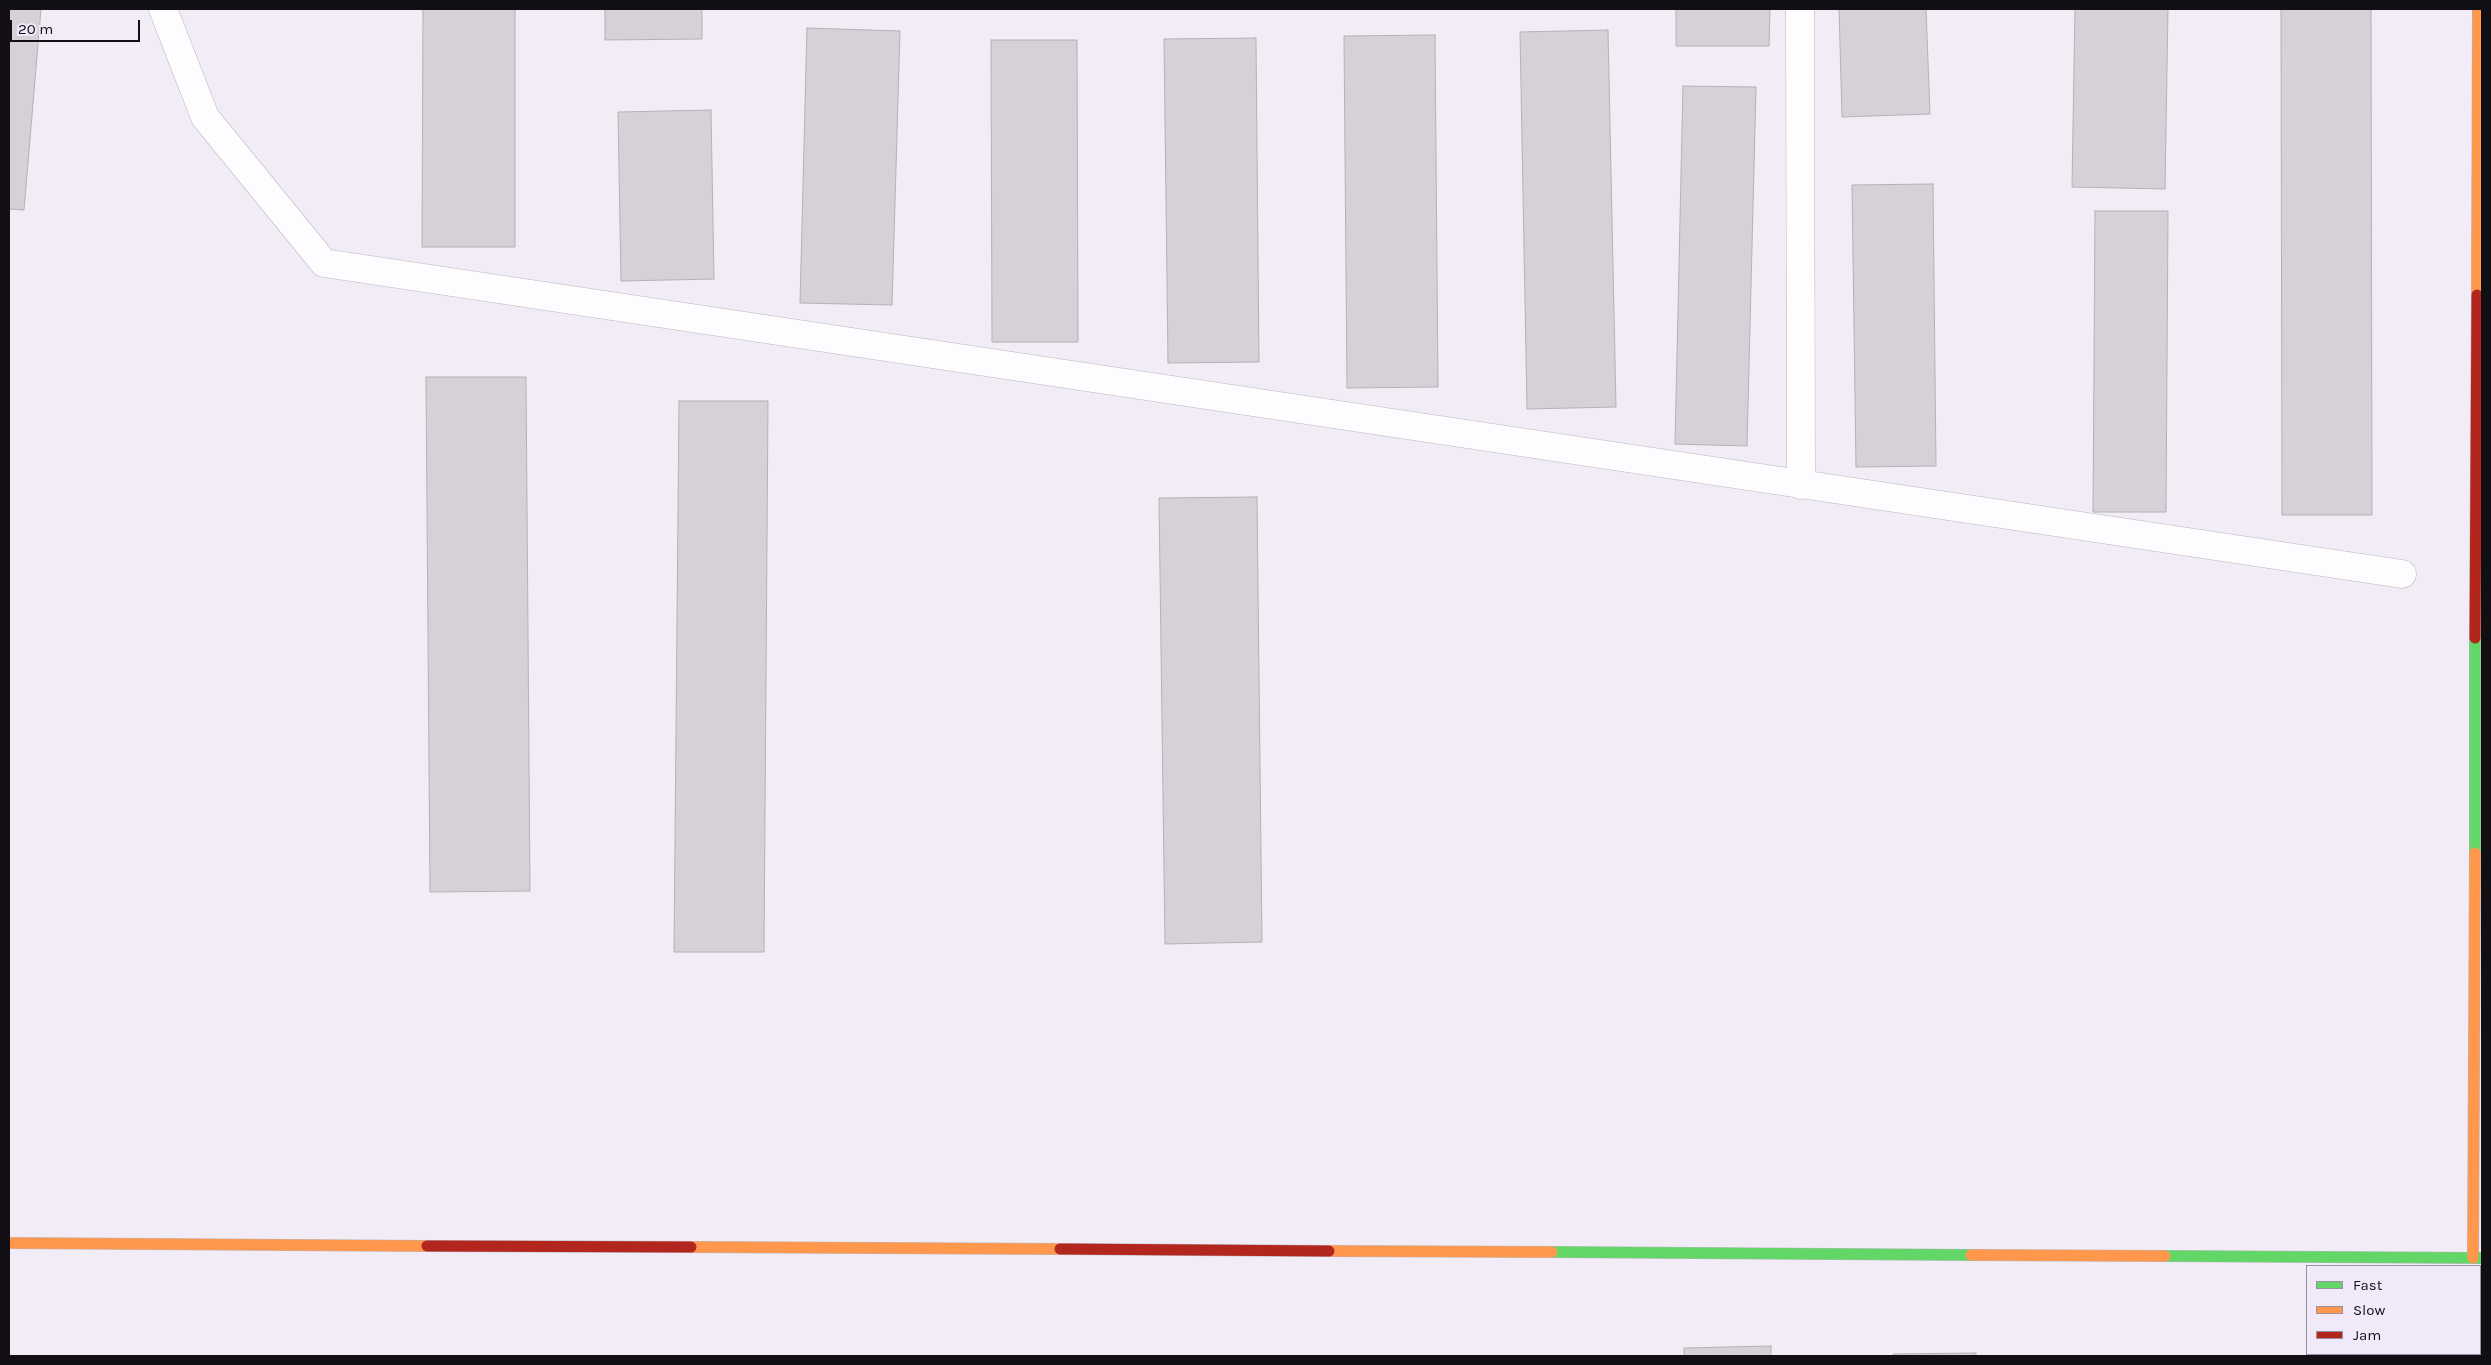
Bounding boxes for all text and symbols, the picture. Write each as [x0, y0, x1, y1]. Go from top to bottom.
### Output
scale bar [12, 10, 142, 42]
text: 20 m [18, 20, 53, 38]
legend [2306, 1265, 2481, 1355]
text: Fast [2353, 1276, 2382, 1294]
text: Slow [2353, 1301, 2385, 1319]
text: Jam [2353, 1326, 2381, 1344]

